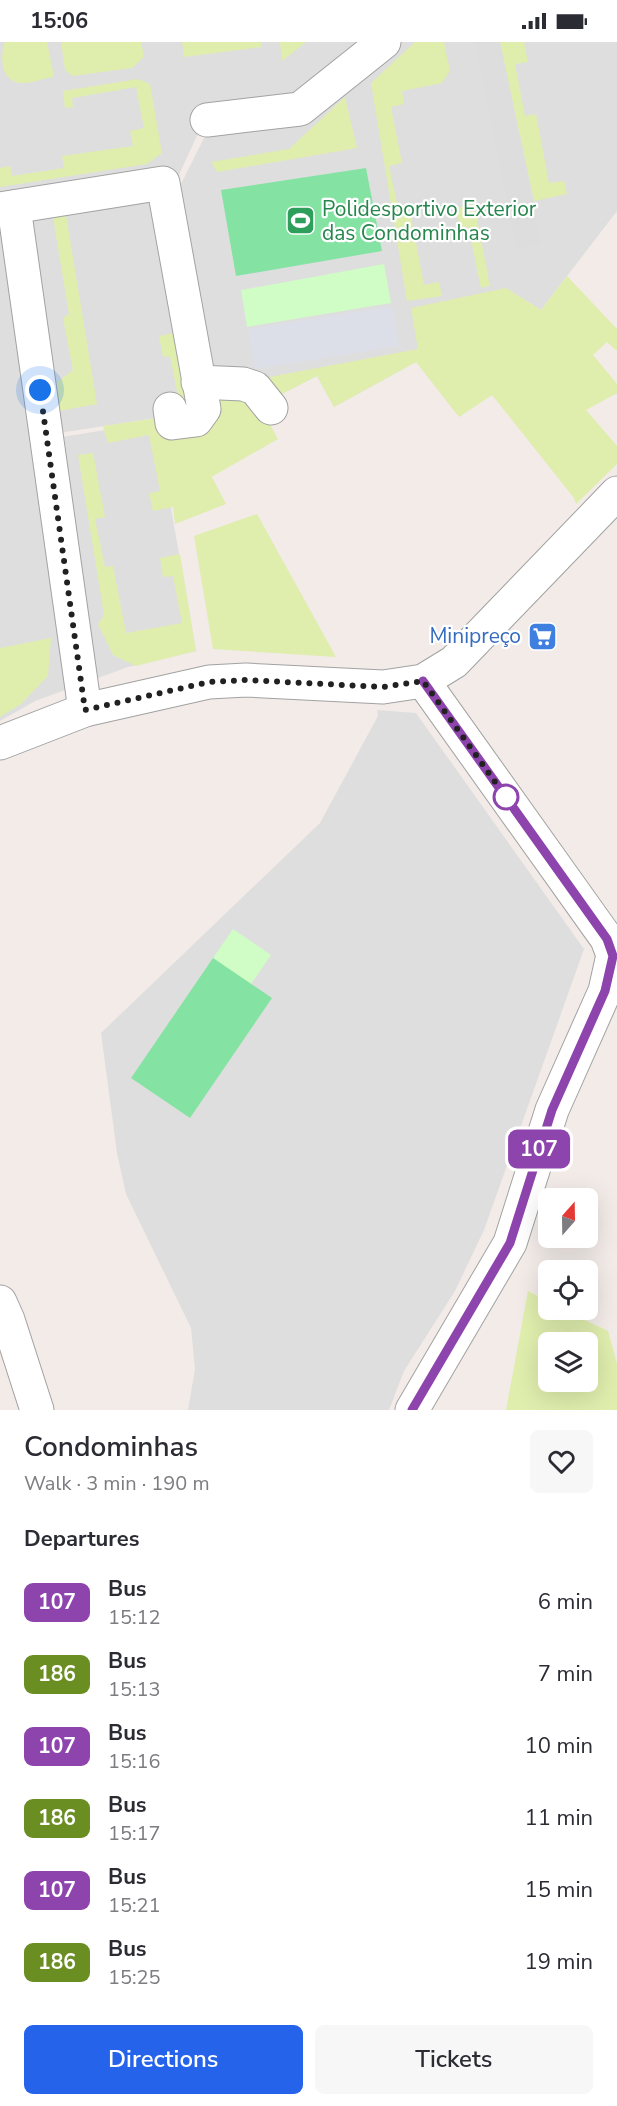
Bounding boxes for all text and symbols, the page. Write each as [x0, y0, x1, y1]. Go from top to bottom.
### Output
text: 15:06 [30, 6, 88, 36]
place label: Polidesportivo Exterior das Condominhas [322, 195, 537, 247]
sports icon: Polidesportivo Exterior das Condominhas [285, 205, 317, 237]
your location [25, 375, 55, 405]
supermarket icon: Minipreço [526, 620, 558, 652]
place label: Minipreço [429, 622, 521, 650]
unlabelled marker [493, 784, 519, 810]
line badge: 107 [504, 1130, 574, 1168]
text: 107 [520, 1135, 558, 1163]
north arrow [538, 1188, 598, 1248]
map controls [538, 1188, 598, 1392]
button: locate [538, 1260, 598, 1320]
button: layers [538, 1332, 598, 1392]
text: Condominhas [24, 1428, 198, 1466]
button: heart [530, 1430, 593, 1493]
text: Walk · 3 min · 190 m [24, 1470, 210, 1497]
text: Departures [24, 1524, 139, 1554]
text: Bus [108, 1574, 147, 1604]
text: 6 min [538, 1587, 593, 1617]
text: 107 [38, 1588, 76, 1616]
text: 15:12 [108, 1604, 161, 1631]
text: Bus [108, 1646, 147, 1676]
text: 7 min [538, 1659, 593, 1689]
text: 186 [38, 1660, 76, 1688]
text: 15:13 [108, 1676, 161, 1703]
text: Bus [108, 1718, 147, 1748]
text: 10 min [525, 1731, 593, 1761]
text: 107 [38, 1732, 76, 1760]
text: 15:16 [108, 1748, 161, 1775]
text: Bus [108, 1790, 147, 1820]
text: 11 min [525, 1803, 593, 1833]
text: 186 [38, 1804, 76, 1832]
text: 15:17 [108, 1820, 161, 1847]
text: Bus [108, 1862, 147, 1892]
text: 15 min [525, 1875, 593, 1905]
text: 107 [38, 1876, 76, 1904]
text: 15:21 [108, 1892, 161, 1919]
text: Bus [108, 1934, 147, 1964]
text: 19 min [525, 1947, 593, 1977]
text: 186 [38, 1948, 76, 1976]
text: 15:25 [108, 1964, 161, 1991]
button: Directions [24, 2025, 303, 2094]
button: Tickets [315, 2025, 593, 2094]

